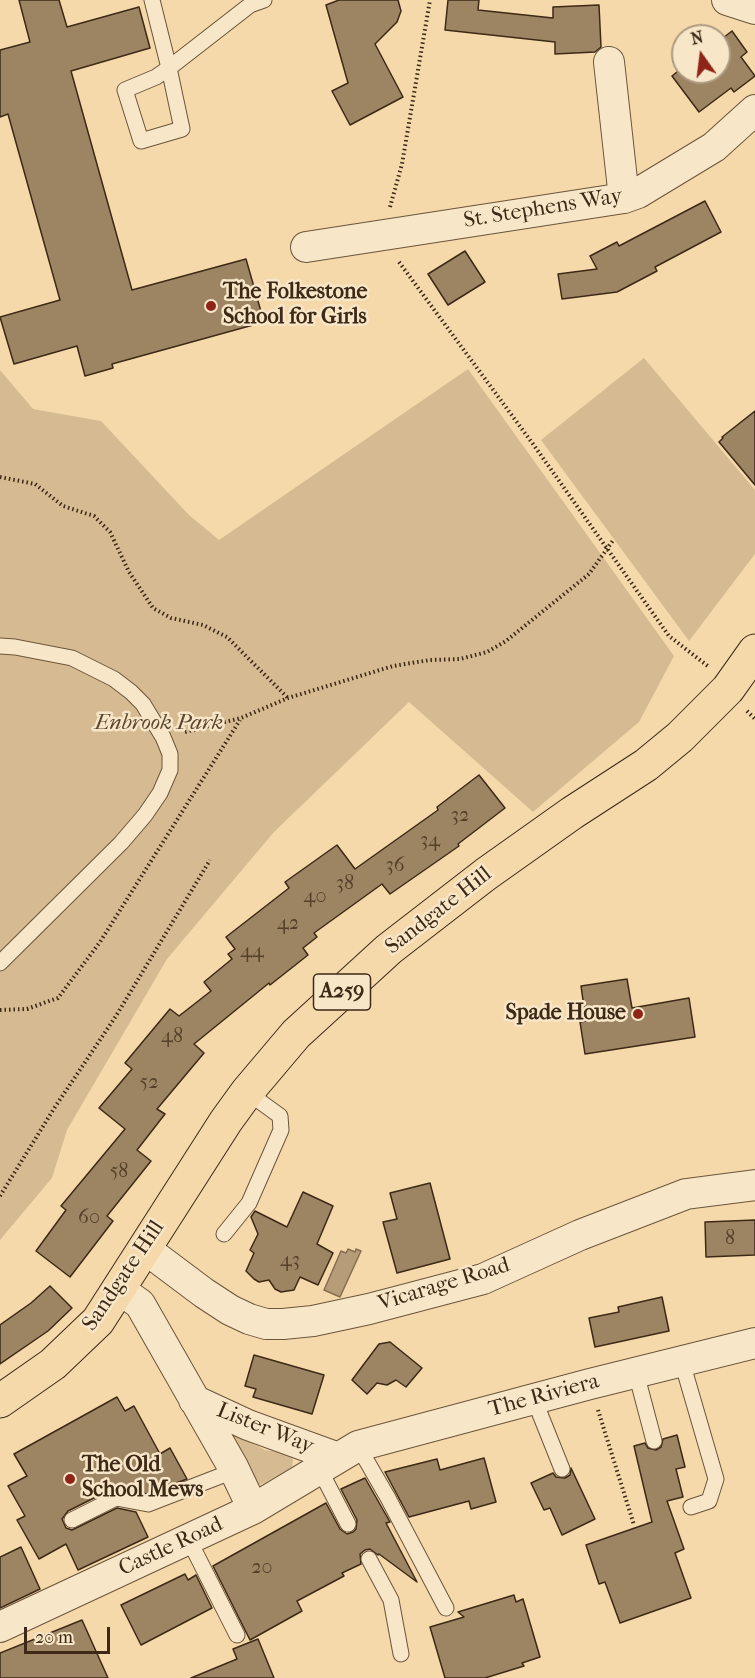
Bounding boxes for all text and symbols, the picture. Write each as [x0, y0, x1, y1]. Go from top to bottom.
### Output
north arrow [671, 24, 731, 84]
text: N [689, 27, 705, 49]
street label: St. Stephens Way [462, 183, 624, 235]
place label: The Folkestone School for Girls [223, 280, 367, 332]
marker: The Folkestone School for Girls [204, 299, 218, 313]
park label: Enbrook Park [95, 711, 223, 737]
house number: 32 [451, 804, 469, 828]
house number: 34 [420, 829, 440, 853]
house number: 36 [385, 854, 405, 878]
street label: Sandgate Hill [381, 861, 497, 961]
house number: 38 [336, 872, 354, 896]
house number: 40 [304, 885, 326, 909]
house number: 42 [277, 912, 299, 936]
house number: 44 [240, 940, 264, 964]
road number: A259 [314, 974, 370, 1010]
place label: Spade House [505, 1001, 626, 1027]
marker: Spade House [631, 1007, 645, 1021]
house number: 48 [161, 1025, 183, 1049]
house number: 52 [140, 1071, 158, 1095]
house number: 58 [110, 1160, 128, 1184]
house number: 60 [78, 1206, 100, 1230]
street label: Sandgate Hill [77, 1216, 171, 1336]
house number: 8 [725, 1227, 735, 1251]
house number: 43 [280, 1249, 300, 1273]
street label: Vicarage Road [375, 1252, 513, 1318]
street label: The Riviera [486, 1369, 602, 1423]
street label: Lister Way [213, 1398, 317, 1460]
place label: The Old School Mews [82, 1453, 203, 1504]
marker: The Old School Mews [63, 1472, 77, 1486]
street label: Castle Road [115, 1511, 227, 1583]
house number: 20 [251, 1556, 273, 1580]
scale bar [27, 1615, 112, 1653]
text: 20 m [35, 1627, 73, 1648]

